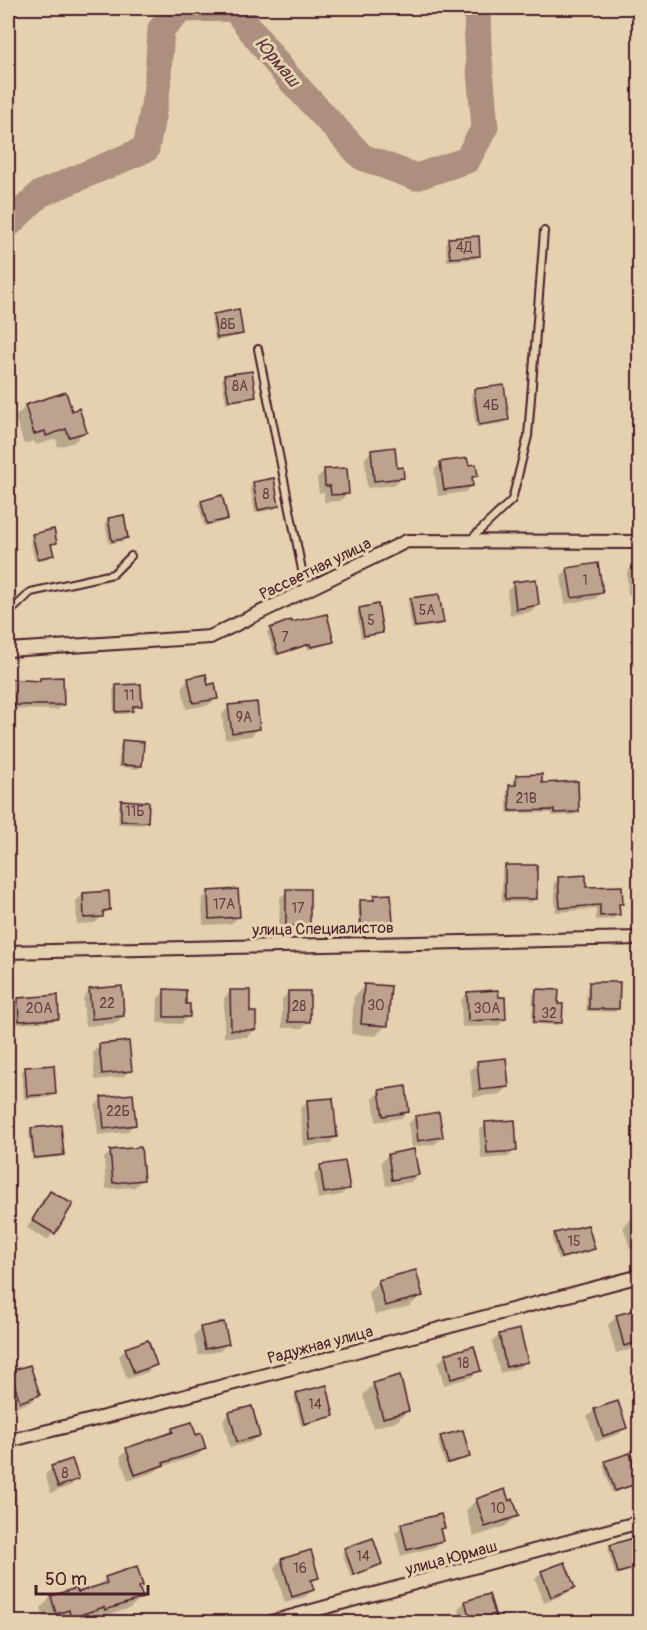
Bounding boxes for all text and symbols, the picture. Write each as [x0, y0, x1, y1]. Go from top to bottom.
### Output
water label: Юрмаш [250, 33, 306, 92]
house number: 4Д [456, 239, 473, 256]
house number: 8Б [220, 316, 236, 333]
house number: 8А [232, 378, 248, 395]
house number: 4Б [483, 397, 499, 414]
house number: 8 [262, 486, 270, 503]
street label: Рассветная улица [256, 533, 375, 605]
house number: 1 [582, 572, 588, 589]
house number: 5А [419, 602, 435, 619]
house number: 5 [367, 612, 375, 629]
house number: 7 [281, 629, 289, 646]
house number: 11 [124, 687, 134, 704]
house number: 9А [236, 709, 252, 726]
house number: 21В [515, 790, 537, 807]
house number: 11Б [125, 803, 145, 820]
house number: 17А [213, 896, 235, 913]
house number: 17 [292, 900, 305, 917]
street label: улица Специалистов [251, 918, 394, 940]
house number: 22 [99, 995, 115, 1012]
house number: 30 [367, 997, 385, 1014]
house number: 28 [292, 998, 306, 1015]
house number: 20А [26, 1000, 52, 1017]
house number: 30А [474, 1000, 500, 1017]
house number: 32 [541, 1005, 557, 1022]
house number: 22Б [106, 1103, 130, 1120]
house number: 15 [567, 1233, 581, 1250]
street label: Радужная улица [265, 1321, 375, 1369]
house number: 18 [457, 1355, 469, 1372]
house number: 14 [308, 1396, 322, 1413]
house number: 8 [61, 1465, 69, 1482]
house number: 10 [490, 1500, 506, 1517]
street label: улица Юрмаш [402, 1536, 499, 1580]
house number: 14 [356, 1548, 370, 1565]
scale bar [36, 1558, 148, 1596]
house number: 16 [293, 1560, 307, 1577]
text: 50 m [45, 1568, 87, 1591]

